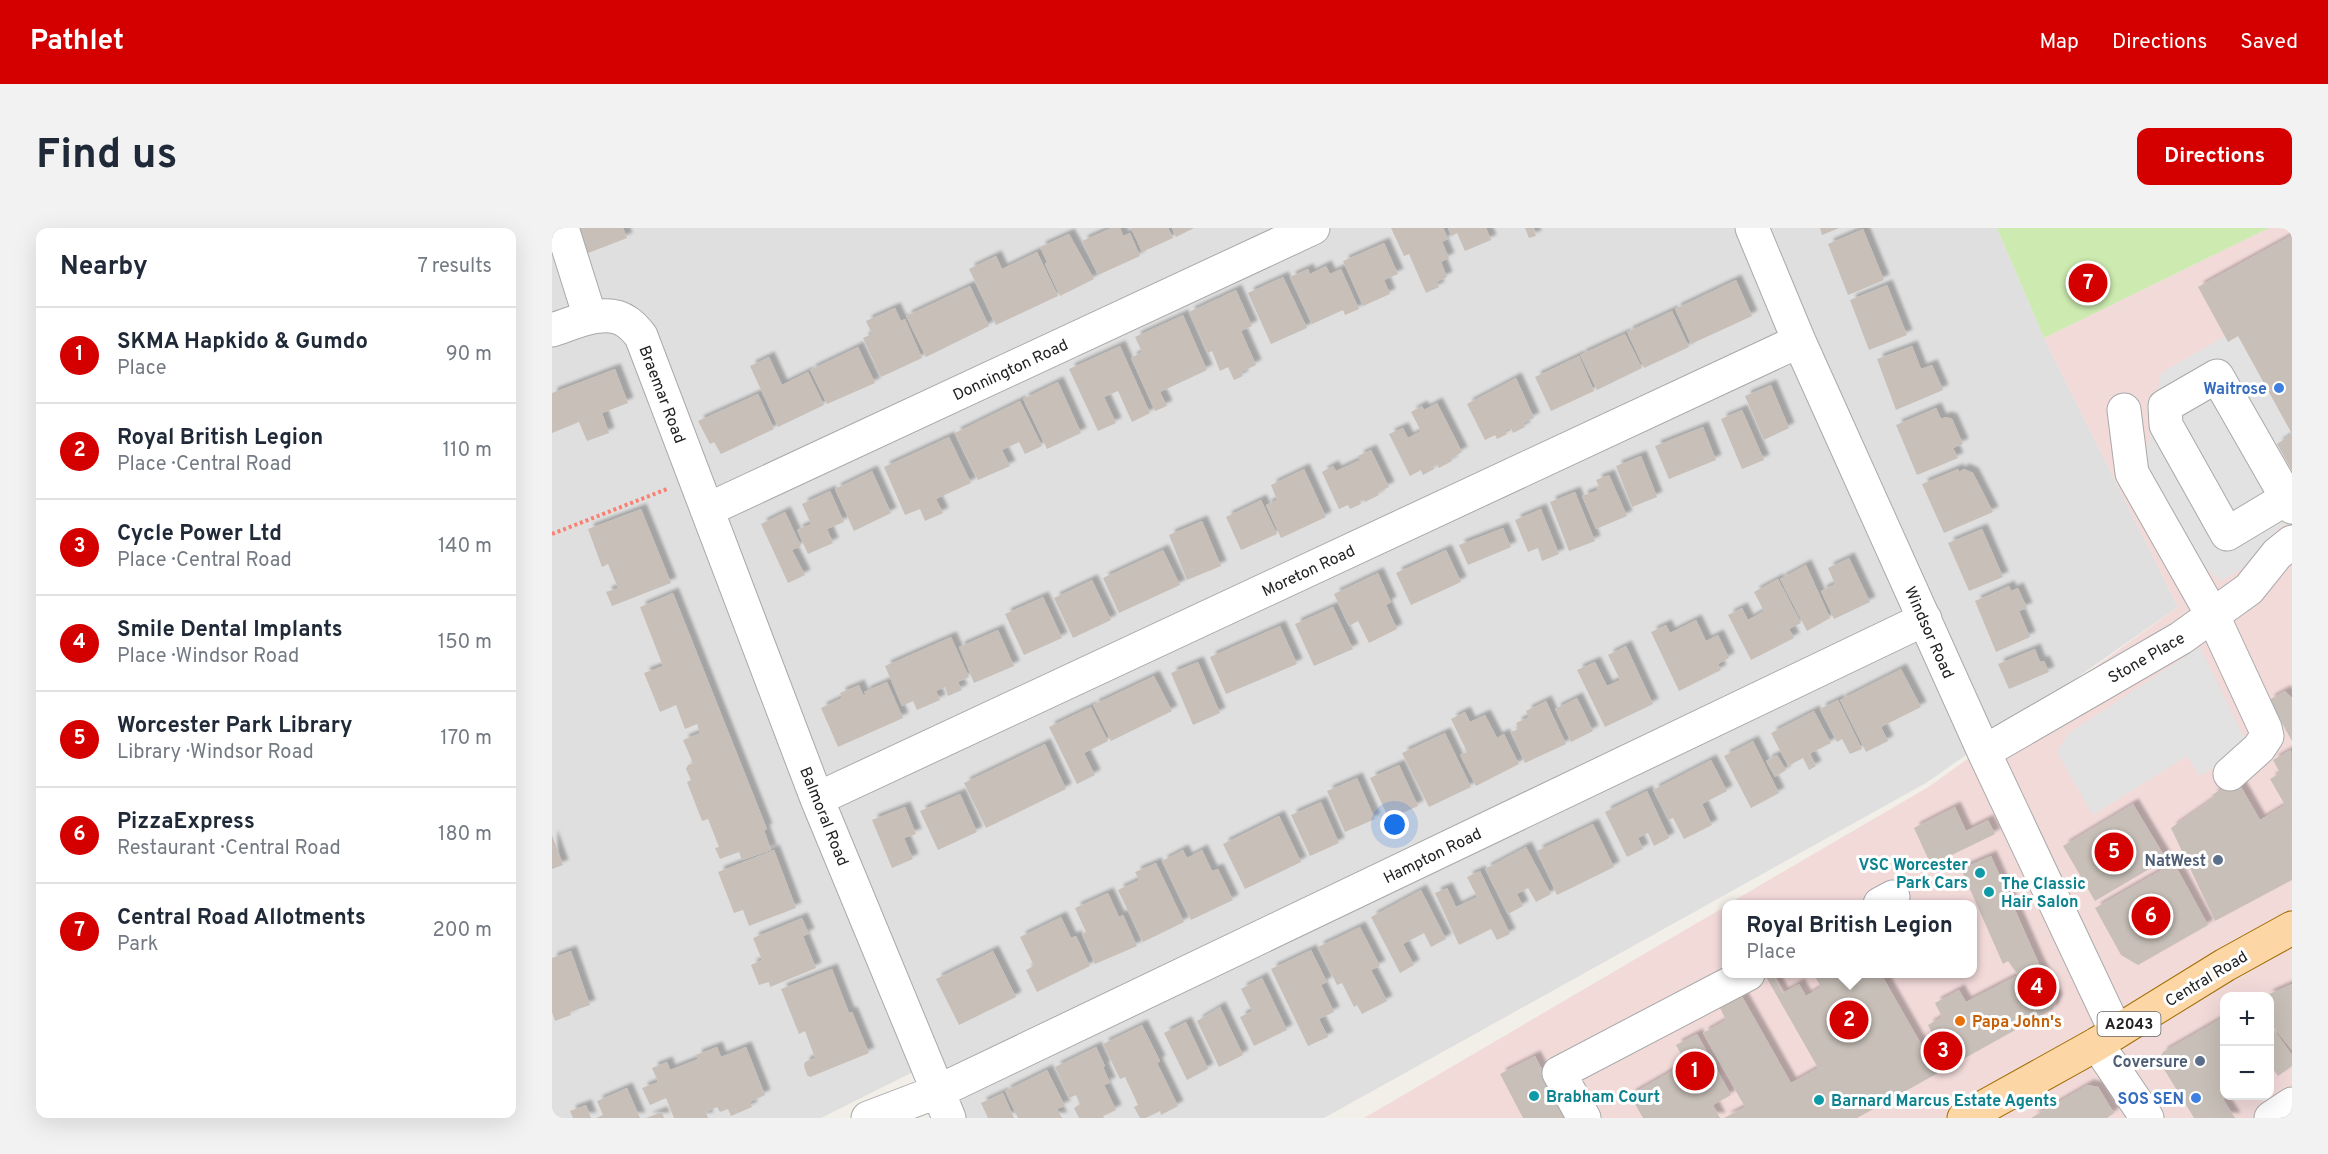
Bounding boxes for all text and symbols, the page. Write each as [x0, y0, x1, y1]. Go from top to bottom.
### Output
text: Pathlet [30, 24, 124, 60]
text: Map [2039, 29, 2079, 56]
text: Directions [2112, 29, 2207, 56]
text: Saved [2240, 29, 2298, 56]
button: Directions [2137, 128, 2292, 185]
text: Find us [36, 130, 177, 183]
text: Nearby [60, 251, 148, 284]
text: 7 results [417, 254, 492, 280]
pin: 7 [2068, 260, 2108, 306]
text: SKMA Hapkido & Gumdo [117, 329, 368, 356]
street label: Donnington Road [950, 335, 1072, 406]
text: 1 [76, 342, 84, 368]
text: 90 m [446, 342, 492, 368]
street label: Braemar Road [633, 343, 689, 446]
text: Place [117, 356, 167, 382]
place label: Waitrose [2203, 380, 2267, 400]
marker: Waitrose [2272, 381, 2286, 395]
text: Royal British Legion [117, 425, 323, 452]
text: 2 [73, 438, 86, 464]
text: 110 m [443, 438, 492, 464]
text: Place · Central Road [117, 452, 292, 478]
text: Cycle Power Ltd [117, 521, 282, 548]
text: 3 [74, 534, 86, 560]
text: 140 m [438, 534, 492, 560]
street label: Moreton Road [1259, 541, 1359, 602]
text: Place · Central Road [117, 548, 292, 574]
street label: Windsor Road [1899, 584, 1957, 682]
text: Smile Dental Implants [117, 617, 343, 644]
street label: Stone Place [2105, 629, 2189, 689]
text: 4 [73, 630, 86, 656]
text: 150 m [438, 630, 492, 656]
text: Place · Windsor Road [117, 644, 299, 670]
text: Worcester Park Library [117, 713, 353, 740]
text: 5 [73, 726, 86, 752]
text: 170 m [440, 726, 492, 752]
text: Library · Windsor Road [117, 740, 314, 766]
street label: Balmoral Road [794, 764, 852, 869]
text: PizzaExpress [117, 809, 255, 836]
your location [1380, 810, 1409, 839]
text: 6 [73, 822, 86, 848]
text: 180 m [438, 822, 492, 848]
street label: Hampton Road [1381, 824, 1485, 889]
pin: 5 [2094, 830, 2134, 874]
text: Restaurant · Central Road [117, 836, 341, 862]
place label: NatWest [2145, 852, 2206, 872]
marker: NatWest [2211, 853, 2225, 867]
place label: VSC Worcester Park Cars [1858, 856, 1968, 894]
marker: VSC Worcester Park Cars [1973, 866, 1987, 880]
place label: The Classic Hair Salon [2001, 875, 2086, 913]
marker: The Classic Hair Salon [1982, 885, 1996, 899]
pin: 6 [2132, 894, 2170, 938]
popup [1722, 900, 1977, 978]
text: Central Road Allotments [117, 905, 366, 932]
text: Royal British Legion [1746, 913, 1953, 940]
text: 7 [74, 918, 85, 944]
text: 200 m [433, 918, 492, 944]
text: Park [117, 932, 158, 958]
text: Place [1746, 940, 1796, 966]
street label: Central Road [2162, 947, 2252, 1012]
pin: 4 [2018, 964, 2056, 1010]
map controls [2220, 992, 2274, 1100]
button: + [2220, 992, 2274, 1046]
pin: 2 [1830, 998, 1868, 1042]
road number: A2043 [2098, 1012, 2160, 1036]
place label: Papa John's [1972, 1013, 2062, 1033]
marker: Papa John's [1953, 1014, 1967, 1028]
pin: 3 [1924, 1028, 1962, 1074]
button: − [2220, 1046, 2274, 1100]
pin: 1 [1676, 1048, 1714, 1094]
place label: Coversure [2112, 1053, 2188, 1073]
marker: Coversure [2193, 1054, 2207, 1068]
place label: Brabham Court [1546, 1088, 1660, 1108]
marker: Brabham Court [1527, 1089, 1541, 1103]
place label: SOS SEN [2118, 1090, 2184, 1110]
marker: SOS SEN [2189, 1091, 2203, 1105]
place label: Barnard Marcus Estate Agents [1831, 1092, 2057, 1112]
marker: Barnard Marcus Estate Agents [1812, 1093, 1826, 1107]

